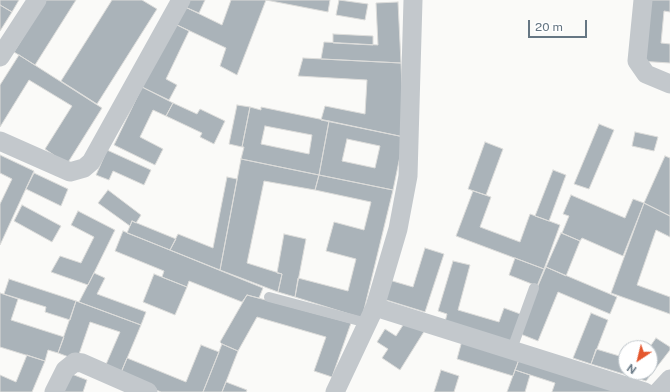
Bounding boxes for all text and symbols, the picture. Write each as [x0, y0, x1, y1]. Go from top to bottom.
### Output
scale bar [530, 12, 589, 38]
text: 20 m [535, 20, 563, 34]
north arrow [618, 340, 658, 380]
text: N [625, 362, 639, 376]

